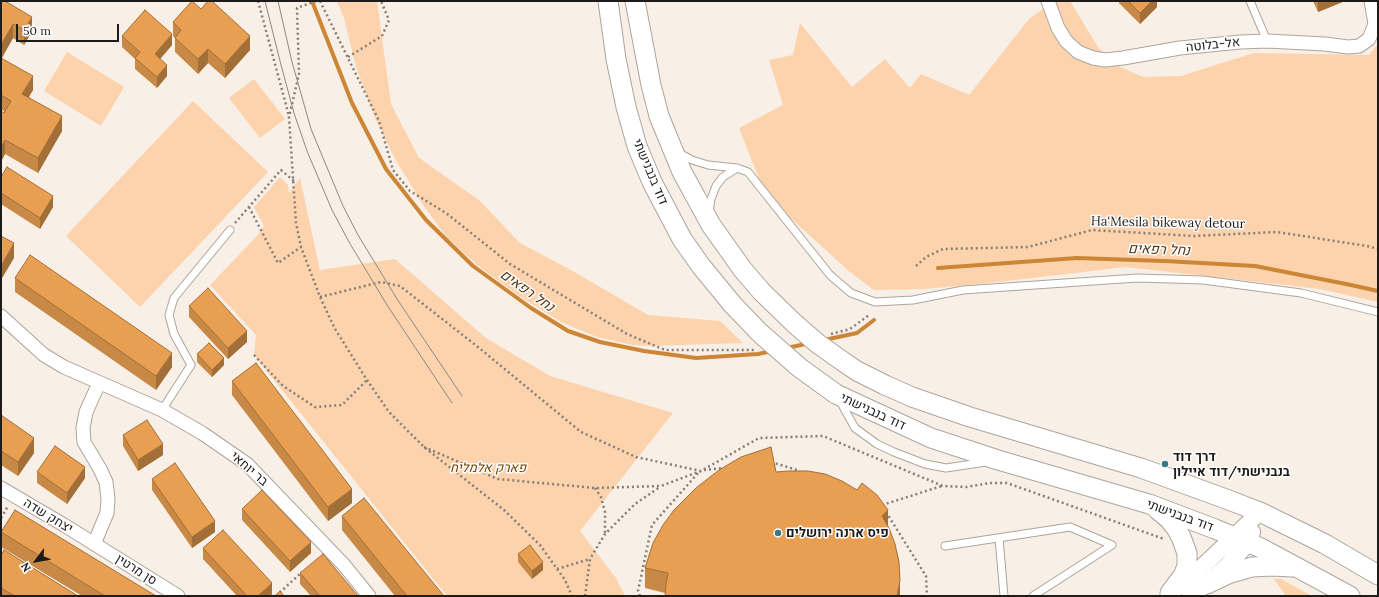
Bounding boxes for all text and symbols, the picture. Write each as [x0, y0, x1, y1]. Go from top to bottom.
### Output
scale bar [18, 16, 121, 42]
text: 50 m [23, 23, 51, 38]
street label: אל-בלוטה [1185, 34, 1241, 56]
street label: דוד בנבנישתי [629, 137, 671, 207]
street label: Ha'Mesila bikeway detour [1091, 214, 1245, 232]
water label: נחל רפאים [1128, 241, 1190, 259]
water label: נחל רפאים [497, 266, 557, 316]
street label: דוד בנבנישתי [838, 390, 908, 434]
street label: בר יוחאי [227, 448, 271, 490]
place label: דרך דוד בנבנישתי/דוד איילון [1173, 449, 1290, 480]
marker: דרך דוד בנבנישתי/דוד איילון [1160, 459, 1170, 469]
park label: פארק אלמליח [450, 460, 526, 476]
street label: יצחק שדה [20, 495, 76, 537]
street label: דוד בנבנישתי [1144, 497, 1216, 535]
place label: פיס ארנה ירושלים [786, 525, 889, 541]
marker: פיס ארנה ירושלים [773, 528, 783, 538]
north arrow [16, 541, 56, 581]
street label: סן מרטין [112, 551, 160, 589]
text: N [18, 560, 34, 575]

